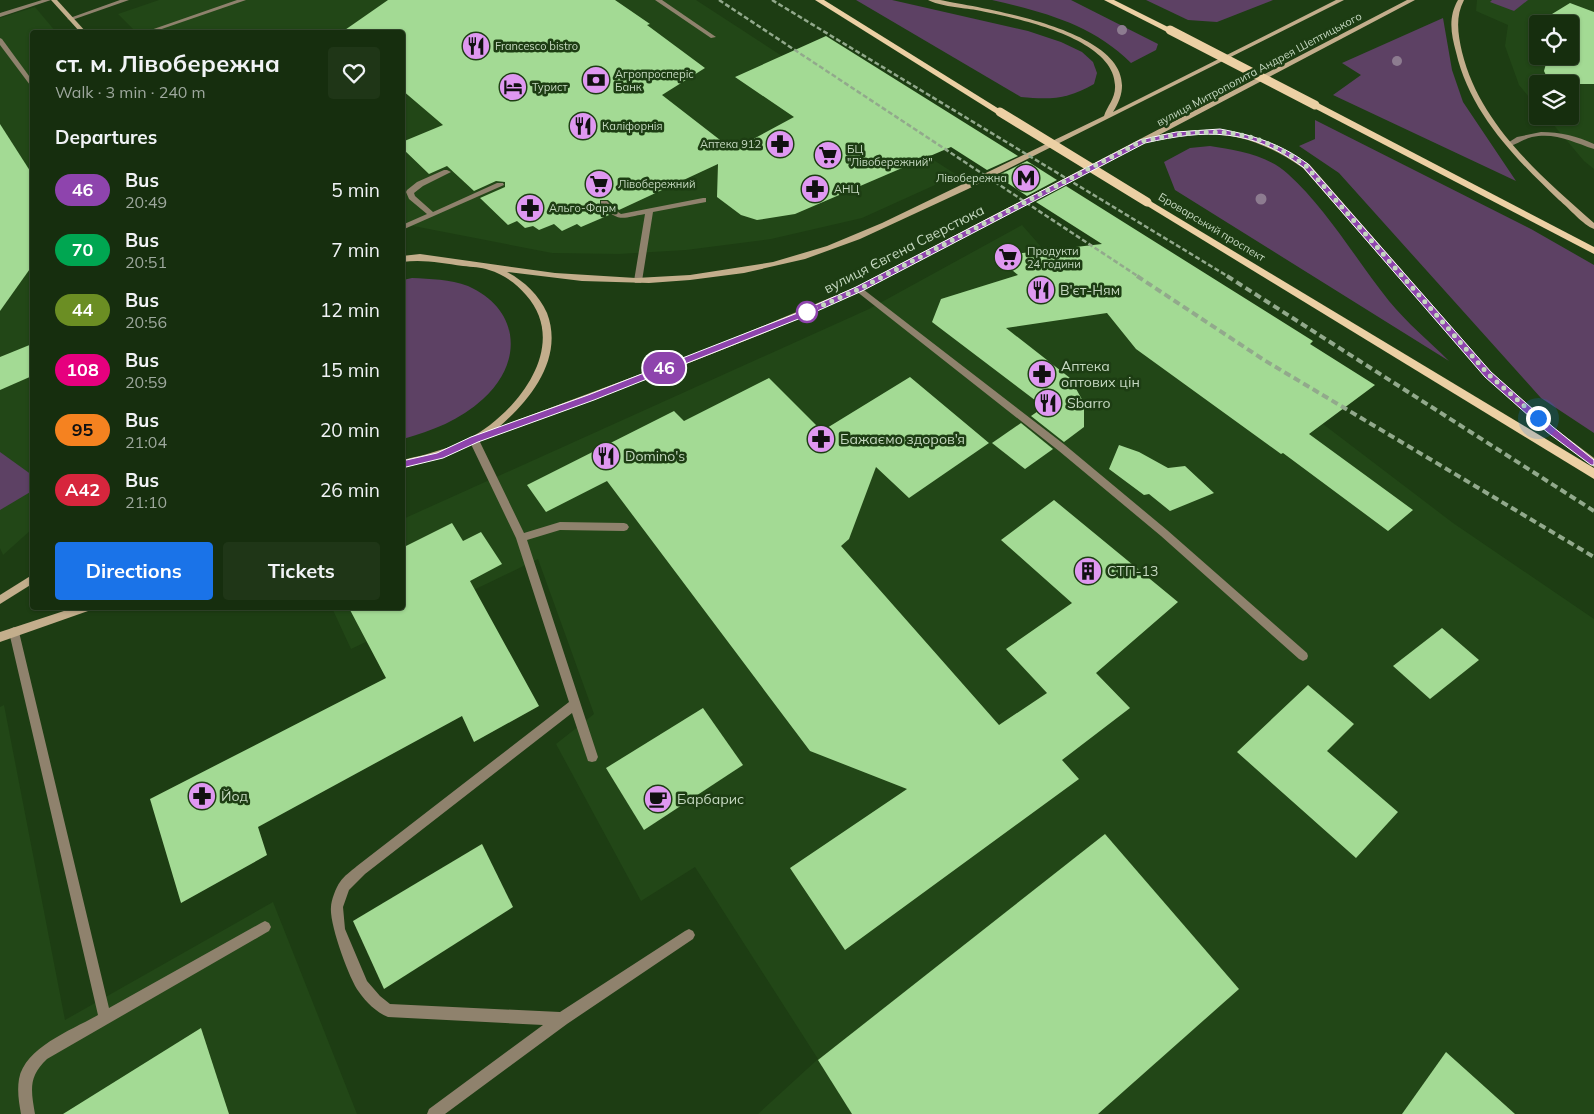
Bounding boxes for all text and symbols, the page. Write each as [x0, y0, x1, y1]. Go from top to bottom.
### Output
street label: вулиця Митрополита Андрея Шептицького [1154, 9, 1364, 129]
map controls [1529, 15, 1579, 125]
button: locate [1529, 15, 1579, 65]
restaurant icon: Francesco bistro [461, 31, 491, 61]
place label: Francesco bistro [495, 39, 578, 53]
button: heart [328, 47, 380, 99]
text: ст. м. Лівобережна [55, 48, 280, 78]
bank icon: Агропросперіс Банк [581, 65, 611, 95]
place label: Агропросперіс Банк [615, 67, 694, 94]
hotel icon: Турист [498, 72, 528, 102]
button: layers [1529, 75, 1579, 125]
place label: Турист [532, 80, 568, 94]
text: Walk · 3 min · 240 m [55, 82, 206, 102]
restaurant icon: Каліфорнія [568, 111, 598, 141]
place label: Каліфорнія [602, 119, 663, 133]
text: Departures [55, 125, 157, 149]
pharmacy icon: Аптека 912 [765, 129, 795, 159]
place label: Аптека 912 [700, 137, 761, 151]
supermarket icon: БЦ "Лівобережний" [813, 140, 843, 170]
place label: БЦ "Лівобережний" [847, 142, 933, 169]
metro station icon: Лівобережна [1011, 163, 1041, 193]
text: Bus [125, 168, 159, 192]
supermarket icon: Лівобережний [584, 169, 614, 199]
place label: Лівобережна [936, 171, 1007, 185]
pharmacy icon: АНЦ [800, 174, 830, 204]
place label: Лівобережний [618, 177, 696, 191]
text: 46 [72, 178, 93, 201]
text: 5 min [331, 178, 380, 202]
place label: АНЦ [834, 182, 860, 196]
street label: Броварський проспект [1156, 189, 1268, 265]
text: 20:49 [125, 192, 167, 212]
pharmacy icon: Альго-Фарм [515, 193, 545, 223]
place label: Альго-Фарм [549, 201, 616, 215]
street label: вулиця Євгена Сверстюка [821, 201, 987, 297]
text: Bus [125, 228, 159, 252]
text: 70 [72, 238, 93, 261]
text: 7 min [331, 238, 380, 262]
supermarket icon: Продукти 24 години [993, 242, 1023, 272]
place label: Продукти 24 години [1027, 244, 1081, 271]
text: 20:51 [125, 252, 167, 272]
restaurant icon: В'єт-Ням [1026, 275, 1056, 305]
place label: В'єт-Ням [1060, 281, 1120, 299]
text: Bus [125, 288, 159, 312]
text: 44 [72, 298, 93, 321]
text: 12 min [320, 298, 380, 322]
unlabelled marker [796, 301, 818, 323]
text: 20:56 [125, 312, 167, 332]
text: Bus [125, 348, 159, 372]
line badge: 46 [642, 352, 686, 384]
text: 46 [653, 356, 675, 379]
place label: Аптека оптових цін [1061, 357, 1140, 391]
text: 108 [66, 358, 99, 381]
text: 15 min [320, 358, 380, 382]
pharmacy icon: Аптека оптових цін [1027, 359, 1057, 389]
text: 20:59 [125, 372, 167, 392]
restaurant icon: Sbarro [1033, 388, 1063, 418]
place label: Sbarro [1067, 394, 1111, 412]
your location [1526, 406, 1551, 431]
text: Bus [125, 408, 159, 432]
text: 95 [72, 418, 93, 441]
text: 20 min [320, 418, 380, 442]
pharmacy icon: Бажаємо здоров'я [806, 424, 836, 454]
place label: Бажаємо здоров'я [840, 430, 965, 448]
text: 21:04 [125, 432, 167, 452]
restaurant icon: Domino's [591, 441, 621, 471]
place label: Domino's [625, 447, 685, 465]
text: Bus [125, 468, 159, 492]
text: А42 [65, 478, 100, 501]
text: 26 min [320, 478, 380, 502]
text: 21:10 [125, 492, 167, 512]
button: Directions [55, 542, 213, 600]
button: Tickets [223, 542, 380, 600]
building icon: СТП-13 [1073, 556, 1103, 586]
place label: СТП-13 [1107, 562, 1158, 580]
pharmacy icon: Йод [187, 781, 217, 811]
cafe icon: Барбарис [643, 784, 673, 814]
place label: Йод [221, 787, 249, 805]
place label: Барбарис [677, 790, 744, 808]

